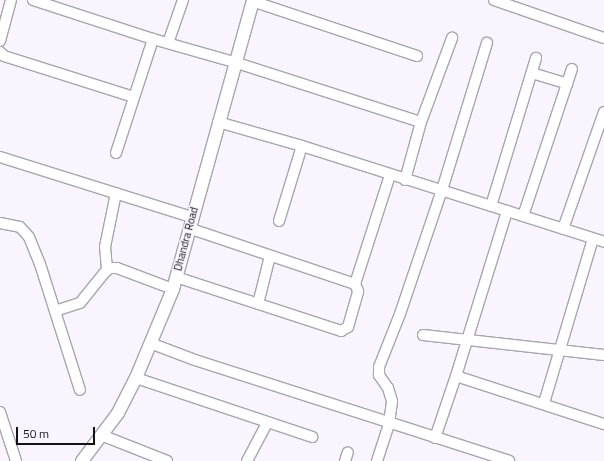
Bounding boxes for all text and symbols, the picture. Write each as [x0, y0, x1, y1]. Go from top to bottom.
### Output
street label: Dhandra Road [171, 206, 201, 272]
scale bar [18, 419, 97, 445]
text: 50 m [23, 424, 49, 443]

